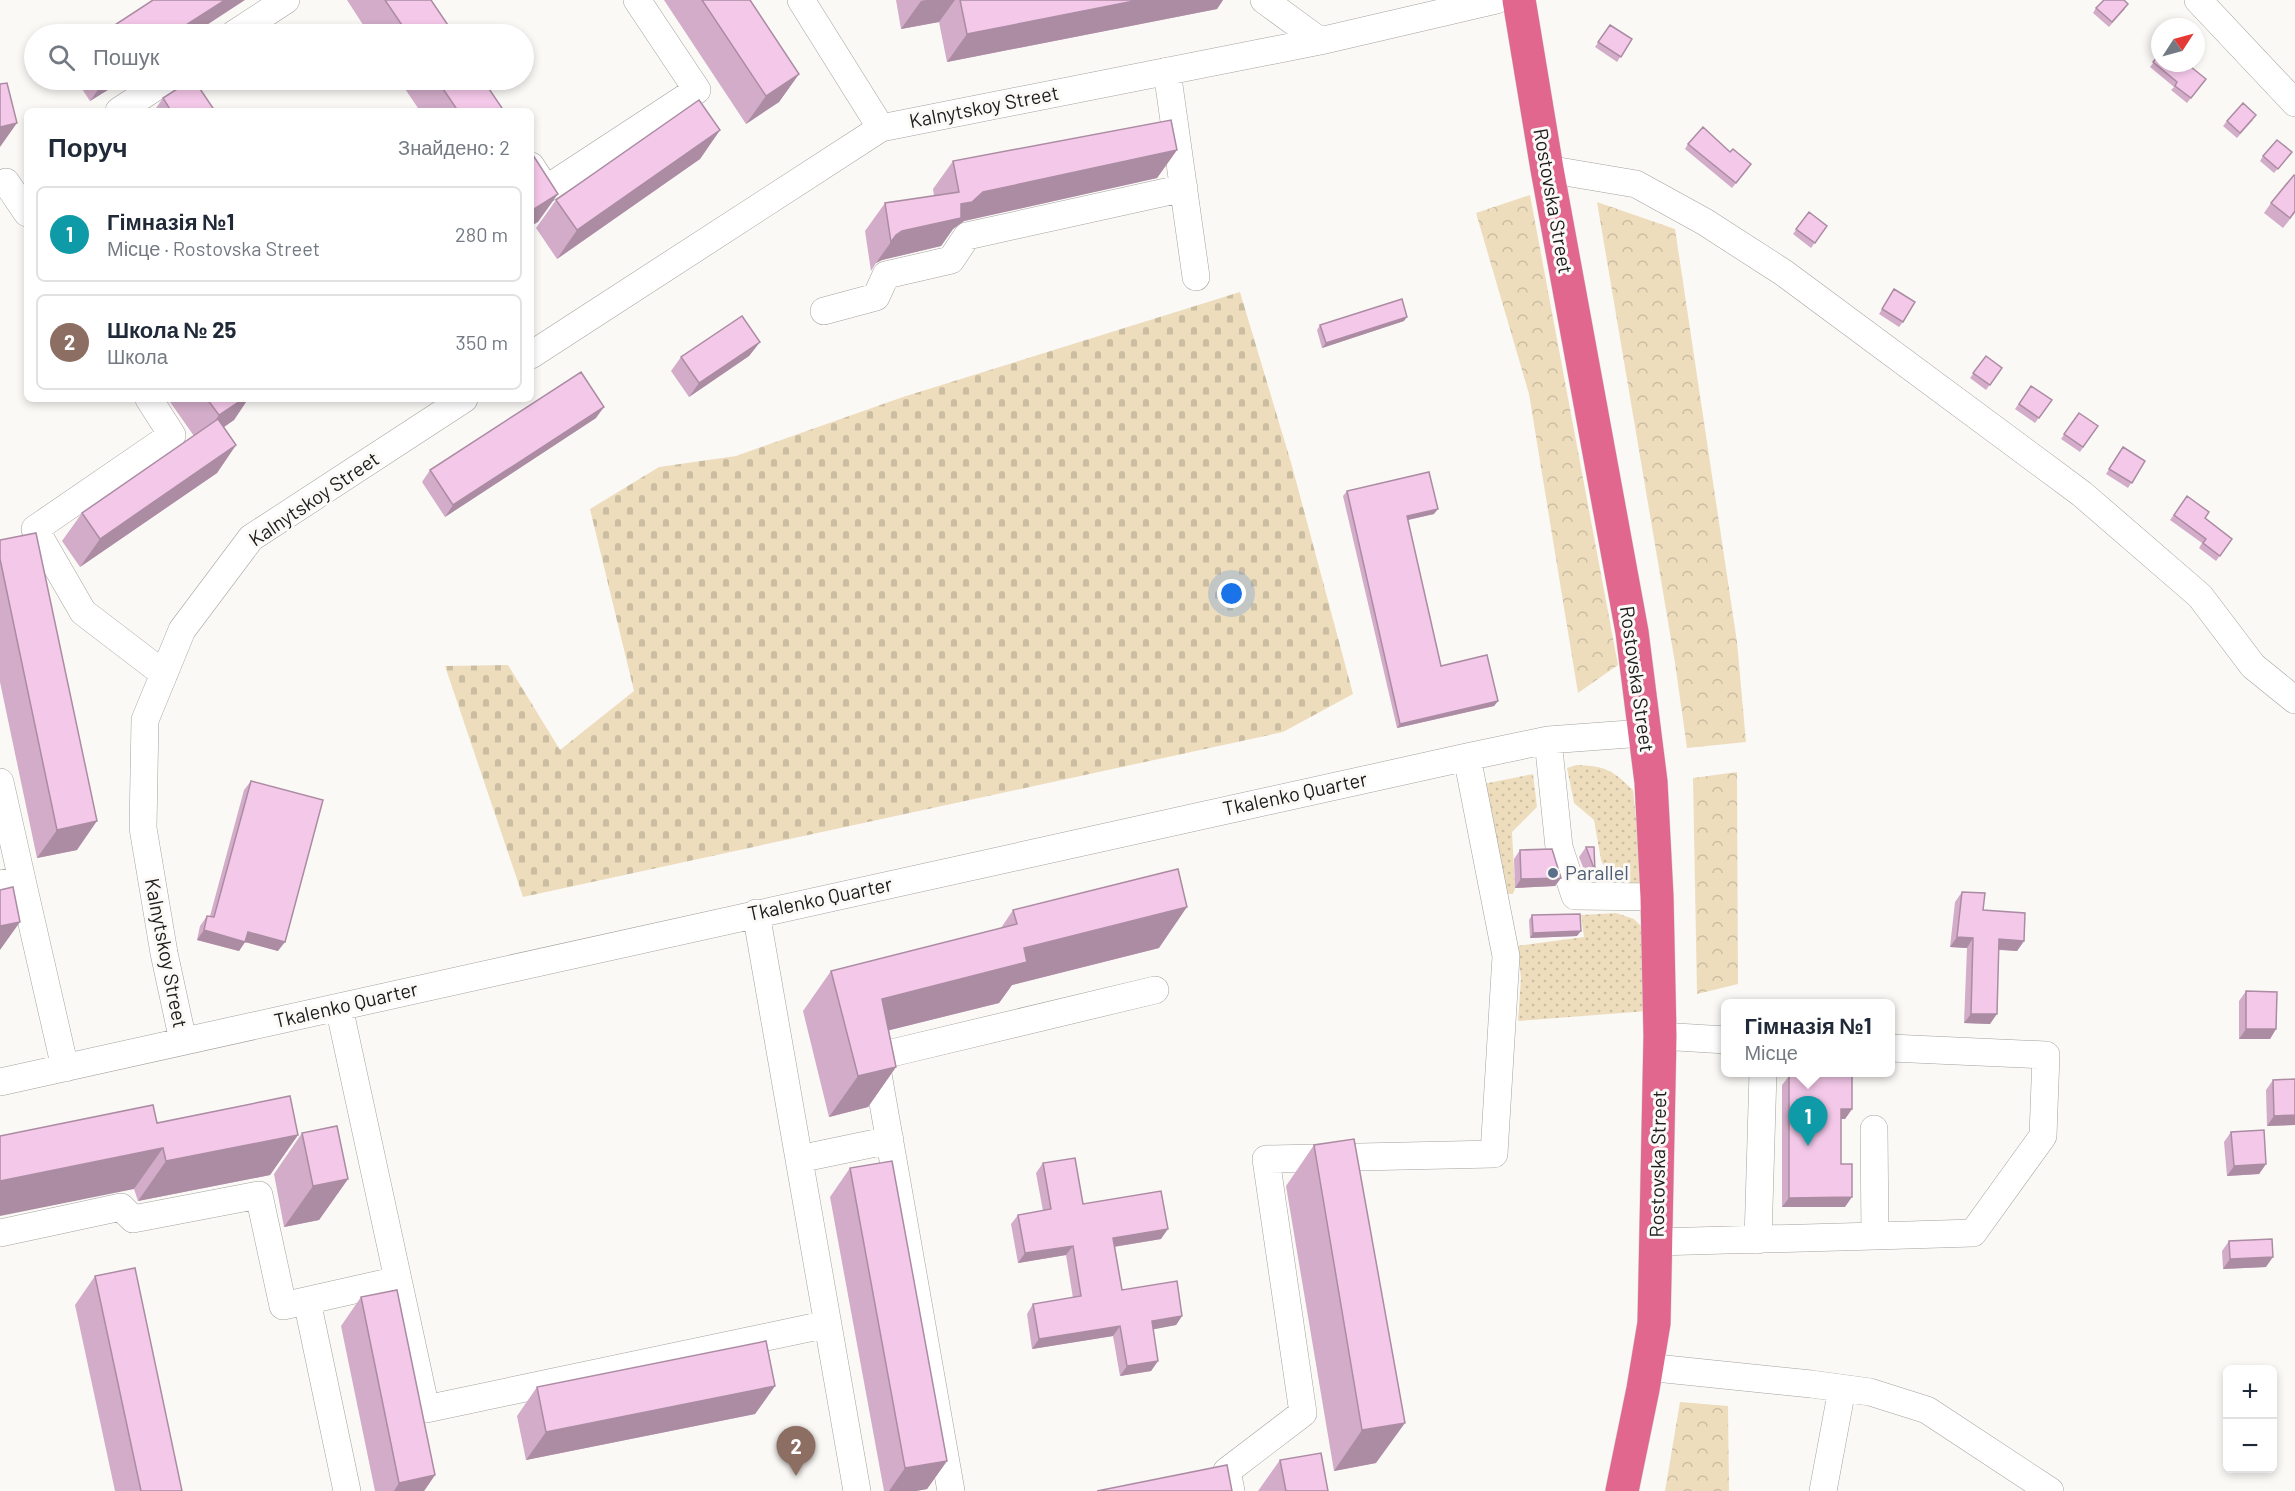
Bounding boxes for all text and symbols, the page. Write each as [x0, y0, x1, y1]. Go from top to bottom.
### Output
north arrow [2151, 18, 2205, 72]
search box [24, 24, 534, 90]
icon: search [45, 41, 78, 74]
text: Пошук [93, 43, 159, 69]
street label: Kalnytskoy Street [907, 80, 1061, 132]
street label: Rostovska Street [1529, 126, 1579, 275]
text: Поруч [48, 131, 128, 162]
text: Знайдено: 2 [398, 135, 510, 159]
text: Гімназія №1 [107, 208, 234, 234]
text: 1 [66, 222, 73, 246]
text: 280 m [455, 222, 508, 246]
text: Місце · Rostovska Street [107, 236, 320, 260]
text: Школа № 25 [107, 316, 236, 342]
text: 2 [64, 330, 75, 354]
text: 350 m [456, 330, 508, 354]
text: Школа [107, 344, 168, 368]
street label: Kalnytskoy Street [244, 446, 383, 551]
your location [1217, 579, 1246, 608]
street label: Rostovska Street [1616, 604, 1660, 753]
street label: Tkalenko Quarter [1220, 766, 1369, 820]
place label: Parallel [1565, 860, 1629, 884]
marker: Parallel [1546, 866, 1560, 880]
street label: Tkalenko Quarter [745, 871, 894, 925]
street label: Kalnytskoy Street [141, 876, 193, 1030]
street label: Tkalenko Quarter [271, 976, 420, 1032]
popup [1721, 999, 1895, 1077]
text: Гімназія №1 [1744, 1012, 1872, 1038]
text: Місце [1744, 1040, 1798, 1064]
street label: Rostovska Street [1644, 1090, 1670, 1238]
pin: 1 [1788, 1096, 1828, 1146]
map controls [2223, 1365, 2277, 1473]
button: + [2223, 1365, 2277, 1419]
button: − [2223, 1419, 2277, 1473]
pin: 2 [776, 1426, 816, 1476]

